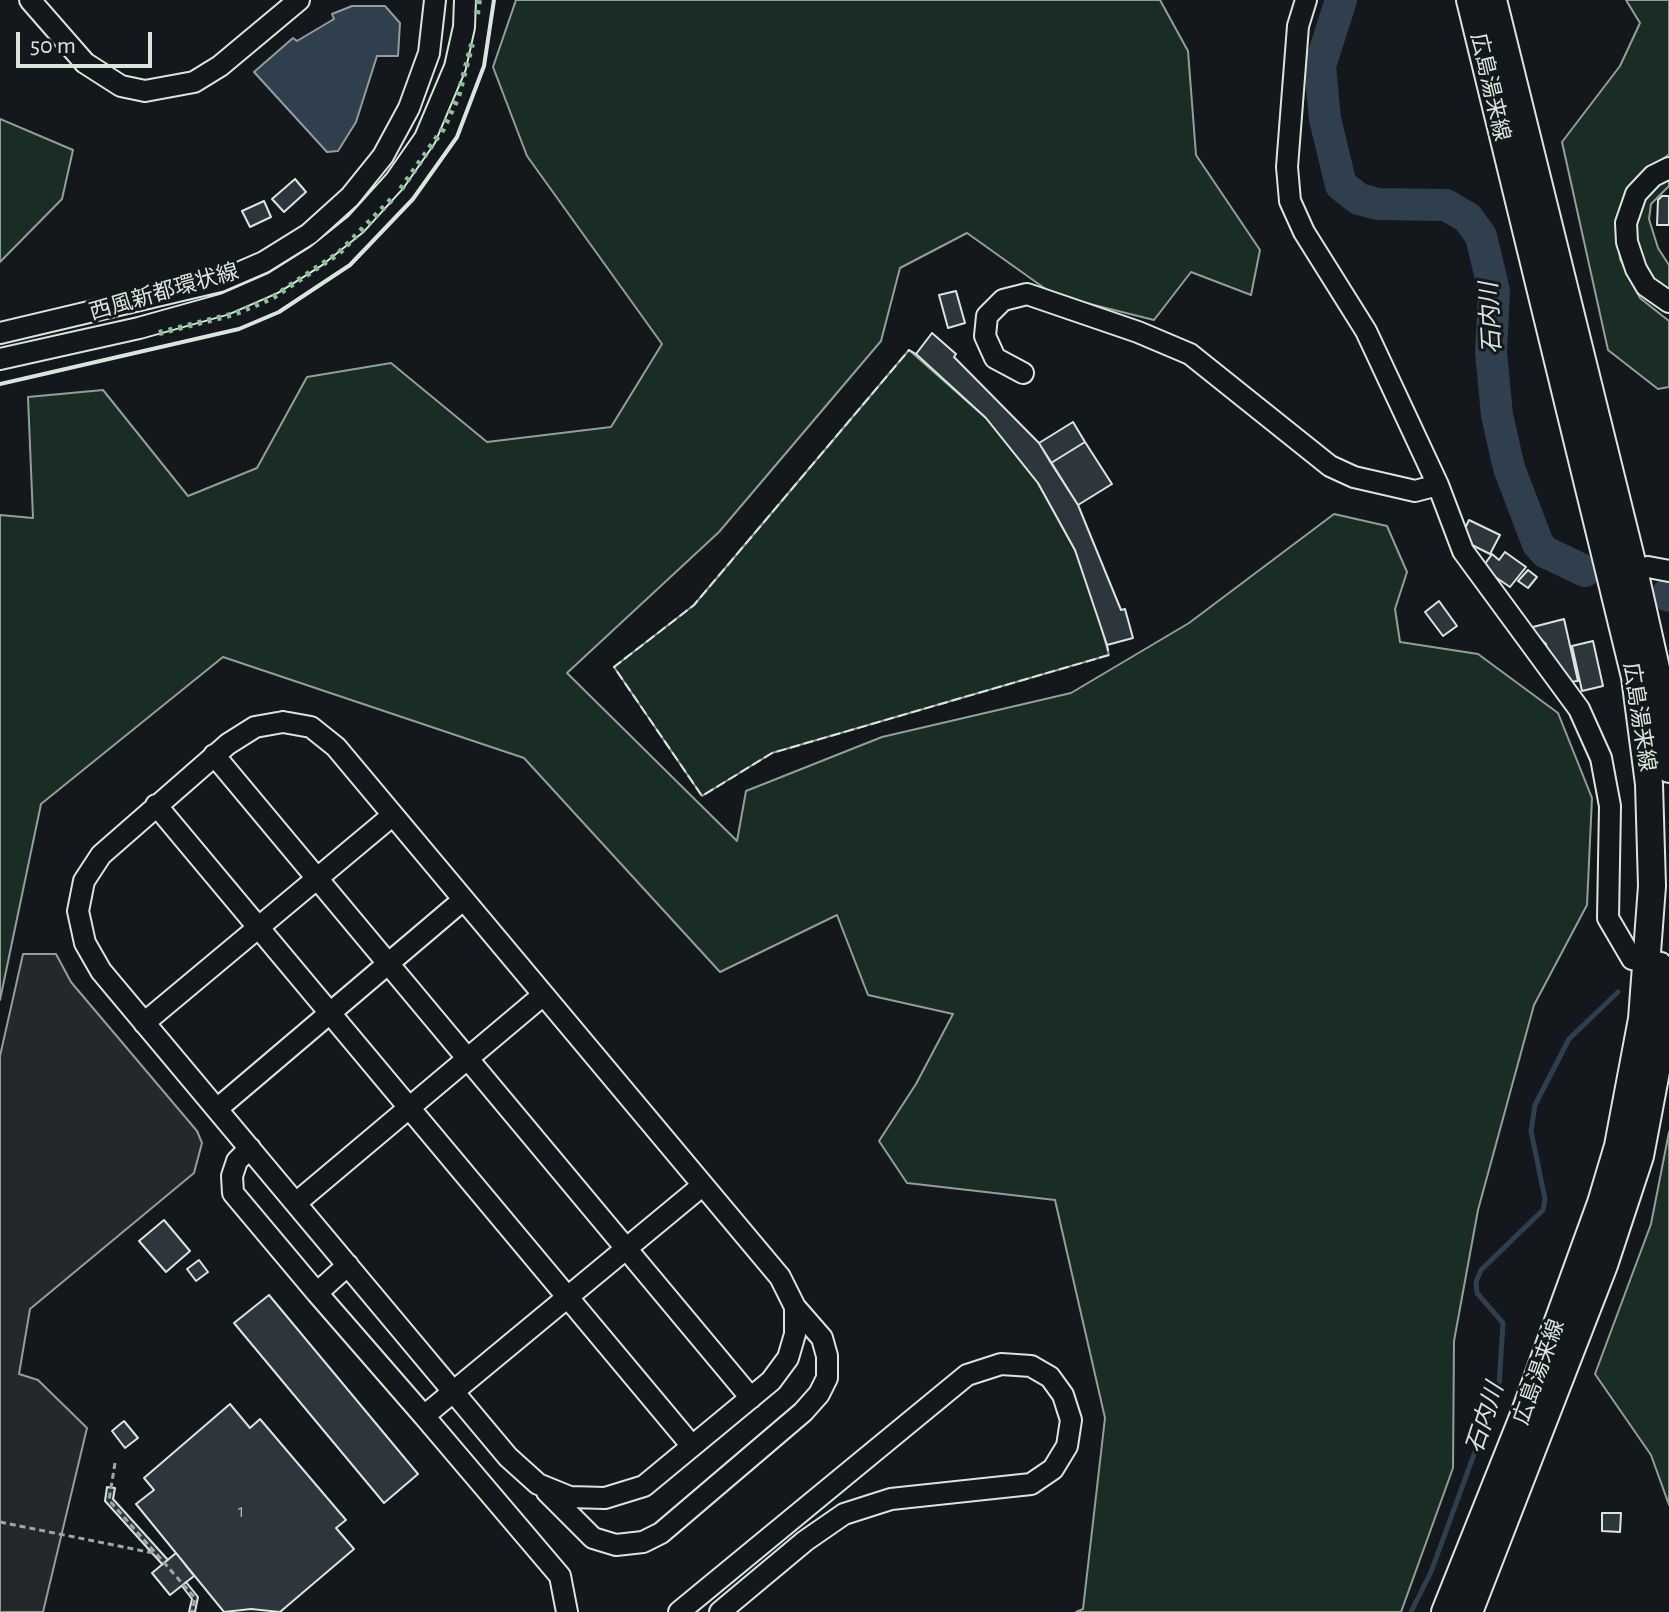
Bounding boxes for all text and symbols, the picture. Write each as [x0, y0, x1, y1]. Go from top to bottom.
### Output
scale bar [20, 16, 156, 66]
street label: 広島湯来線 [1465, 30, 1515, 144]
text: 50 m [30, 34, 76, 58]
street label: 西風新都環状線 [86, 258, 242, 326]
water label: 石内川 [1475, 281, 1507, 355]
street label: 広島湯来線 [1617, 661, 1661, 773]
street label: 広島湯来線 [1508, 1316, 1570, 1428]
water label: 石内川 [1460, 1379, 1510, 1457]
house number: 1 [238, 1501, 244, 1523]

